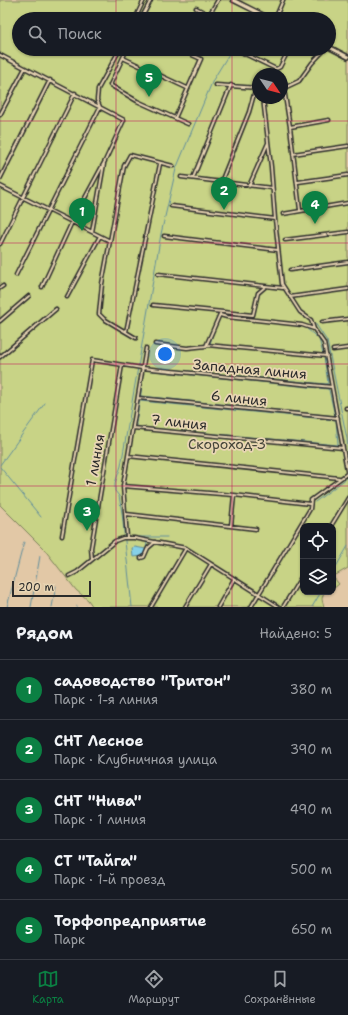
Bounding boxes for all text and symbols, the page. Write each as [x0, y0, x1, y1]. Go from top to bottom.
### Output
search box [12, 12, 336, 56]
icon: search [26, 23, 48, 45]
text: Поиск [58, 24, 102, 44]
pin: 5 [136, 64, 162, 97]
north arrow [252, 68, 288, 104]
pin: 2 [211, 177, 237, 210]
pin: 4 [302, 191, 328, 224]
pin: 1 [69, 198, 95, 231]
your location [155, 344, 175, 364]
street label: Западная линия [192, 355, 308, 383]
street label: 6 линия [210, 386, 268, 410]
street label: 7 линия [150, 410, 208, 434]
street label: 1 линия [82, 433, 108, 487]
park label: Скороход-3 [188, 435, 266, 453]
pin: 3 [74, 498, 100, 531]
map controls [300, 523, 336, 595]
button: locate [300, 523, 336, 559]
button: layers [300, 559, 336, 595]
scale bar [12, 579, 91, 598]
text: 200 m [18, 580, 54, 595]
text: Рядом [16, 622, 73, 644]
text: Найдено: 5 [259, 625, 332, 642]
text: садоводство "Тритон" [54, 671, 231, 691]
text: 1 [26, 681, 32, 698]
text: 380 m [290, 681, 332, 698]
text: Парк · 1-я линия [54, 691, 158, 708]
text: СНТ Лесное [54, 731, 143, 751]
text: 2 [24, 741, 34, 758]
text: 390 m [290, 741, 332, 758]
text: Парк · Клубничная улица [54, 751, 217, 768]
text: СНТ "Нива" [54, 791, 142, 811]
text: 3 [24, 801, 34, 818]
text: 490 m [290, 801, 332, 818]
text: Парк · 1 линия [54, 811, 146, 828]
text: СТ "Тайга" [54, 851, 137, 871]
text: 4 [24, 861, 34, 878]
text: 500 m [290, 861, 332, 878]
text: Парк · 1-й проезд [54, 871, 165, 888]
text: Торфопредприятие [54, 911, 207, 931]
text: 5 [25, 921, 33, 938]
text: 650 m [291, 921, 332, 938]
text: Парк [54, 931, 85, 948]
tab: Карта [32, 968, 64, 1007]
tab: Маршрут [128, 968, 179, 1007]
tab: Сохранённые [244, 968, 316, 1007]

